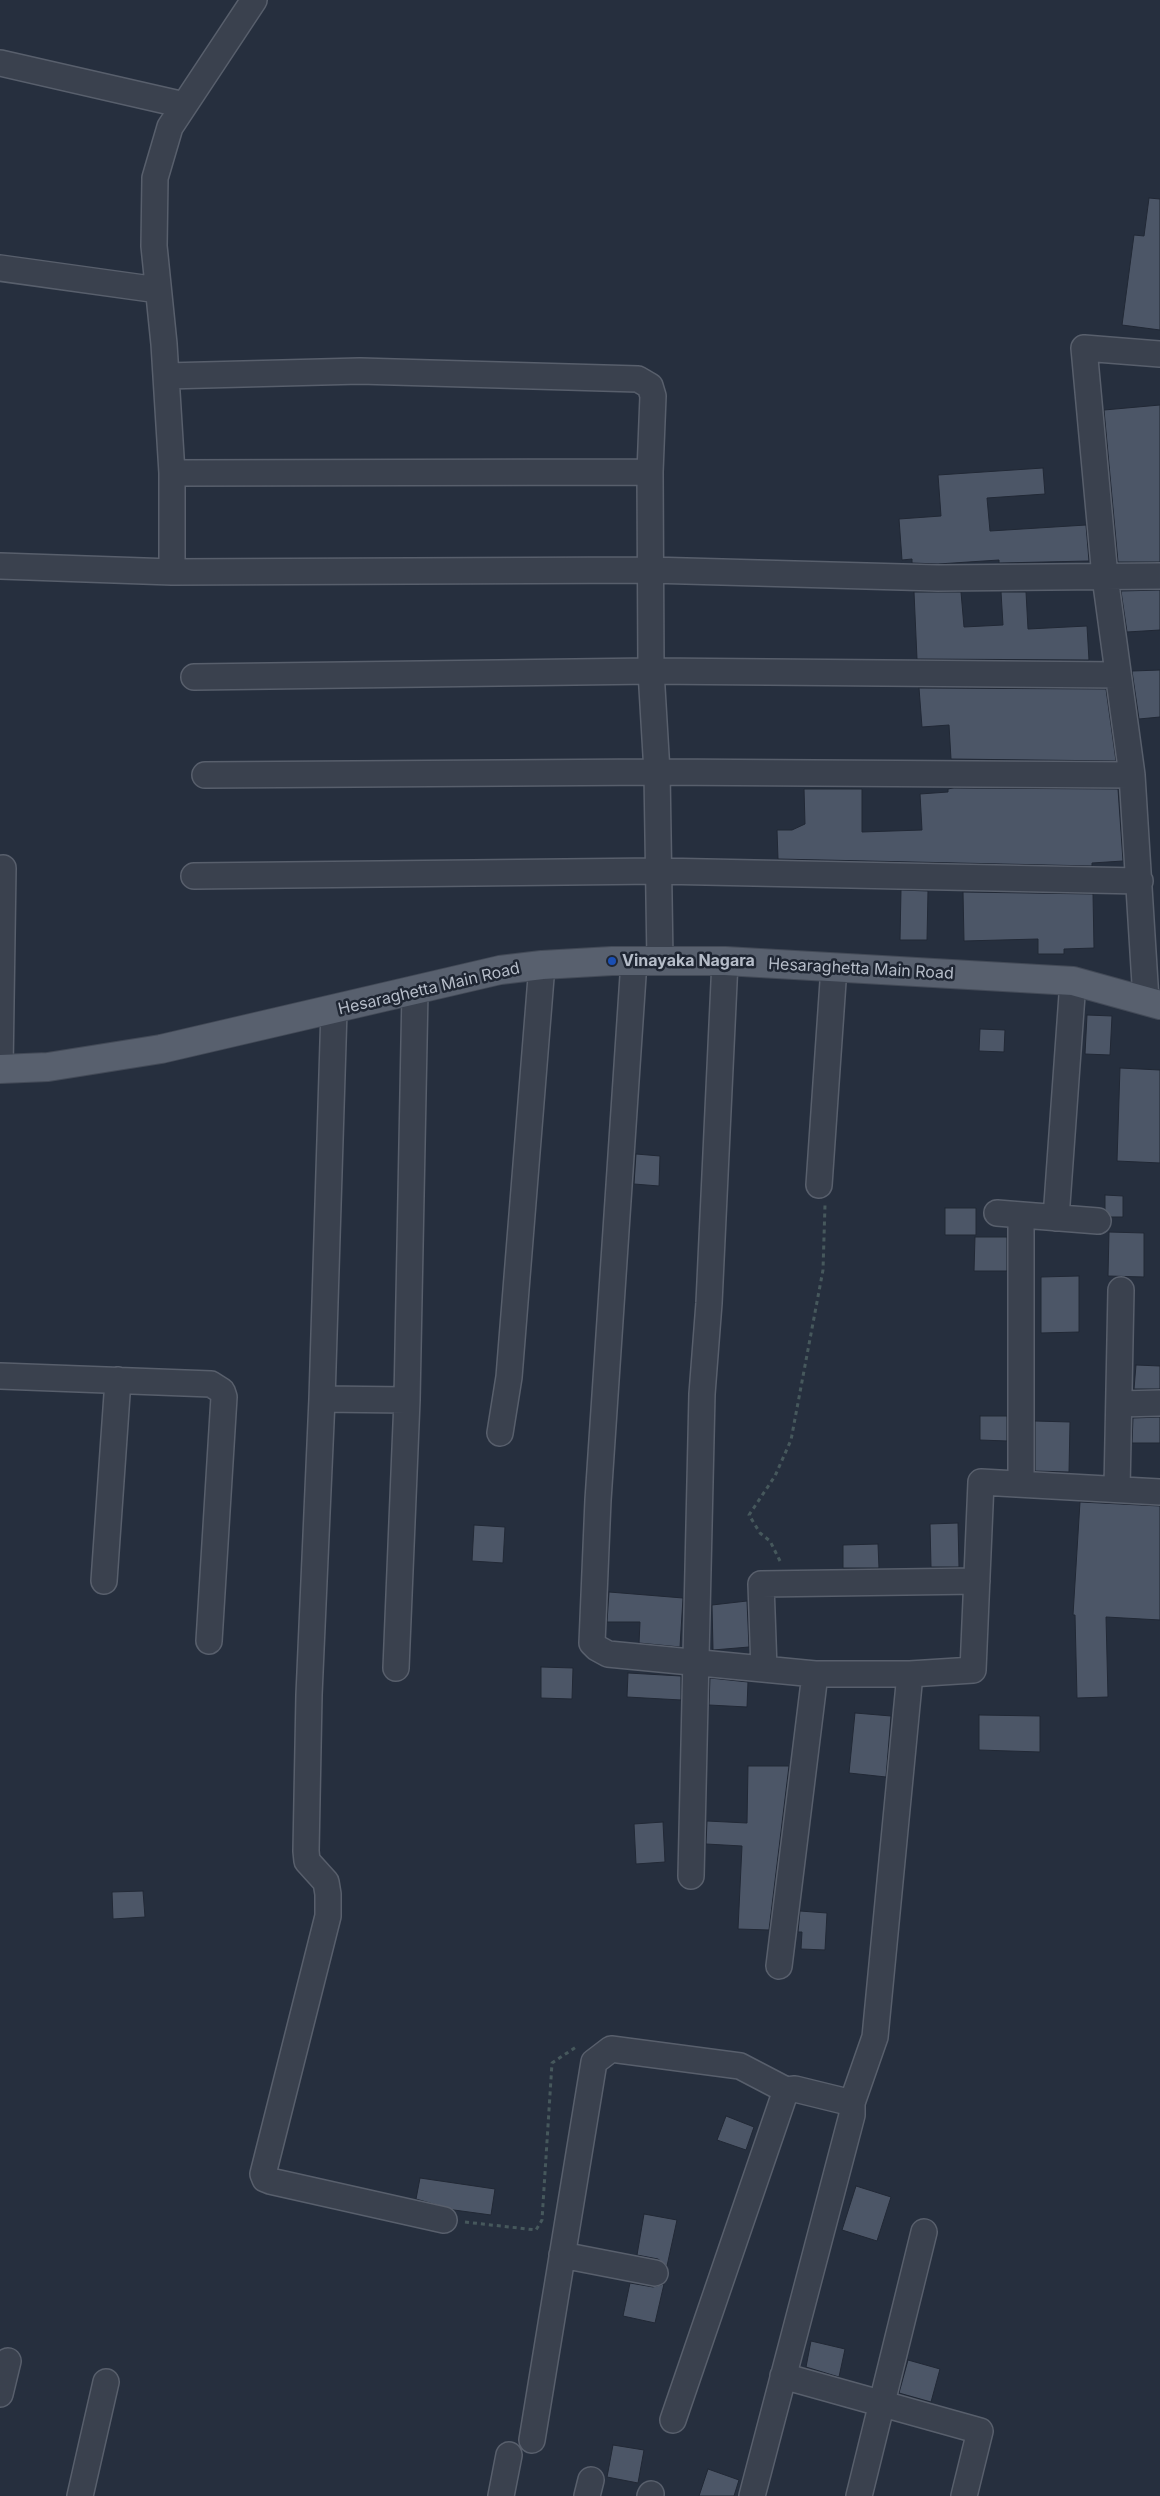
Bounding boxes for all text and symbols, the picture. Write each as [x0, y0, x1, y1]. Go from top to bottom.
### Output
place label: Vinayaka Nagara [622, 951, 755, 971]
marker: Vinayaka Nagara [606, 955, 618, 967]
street label: Hesaraghetta Main Road [768, 955, 954, 983]
street label: Hesaraghetta Main Road [336, 959, 522, 1019]

